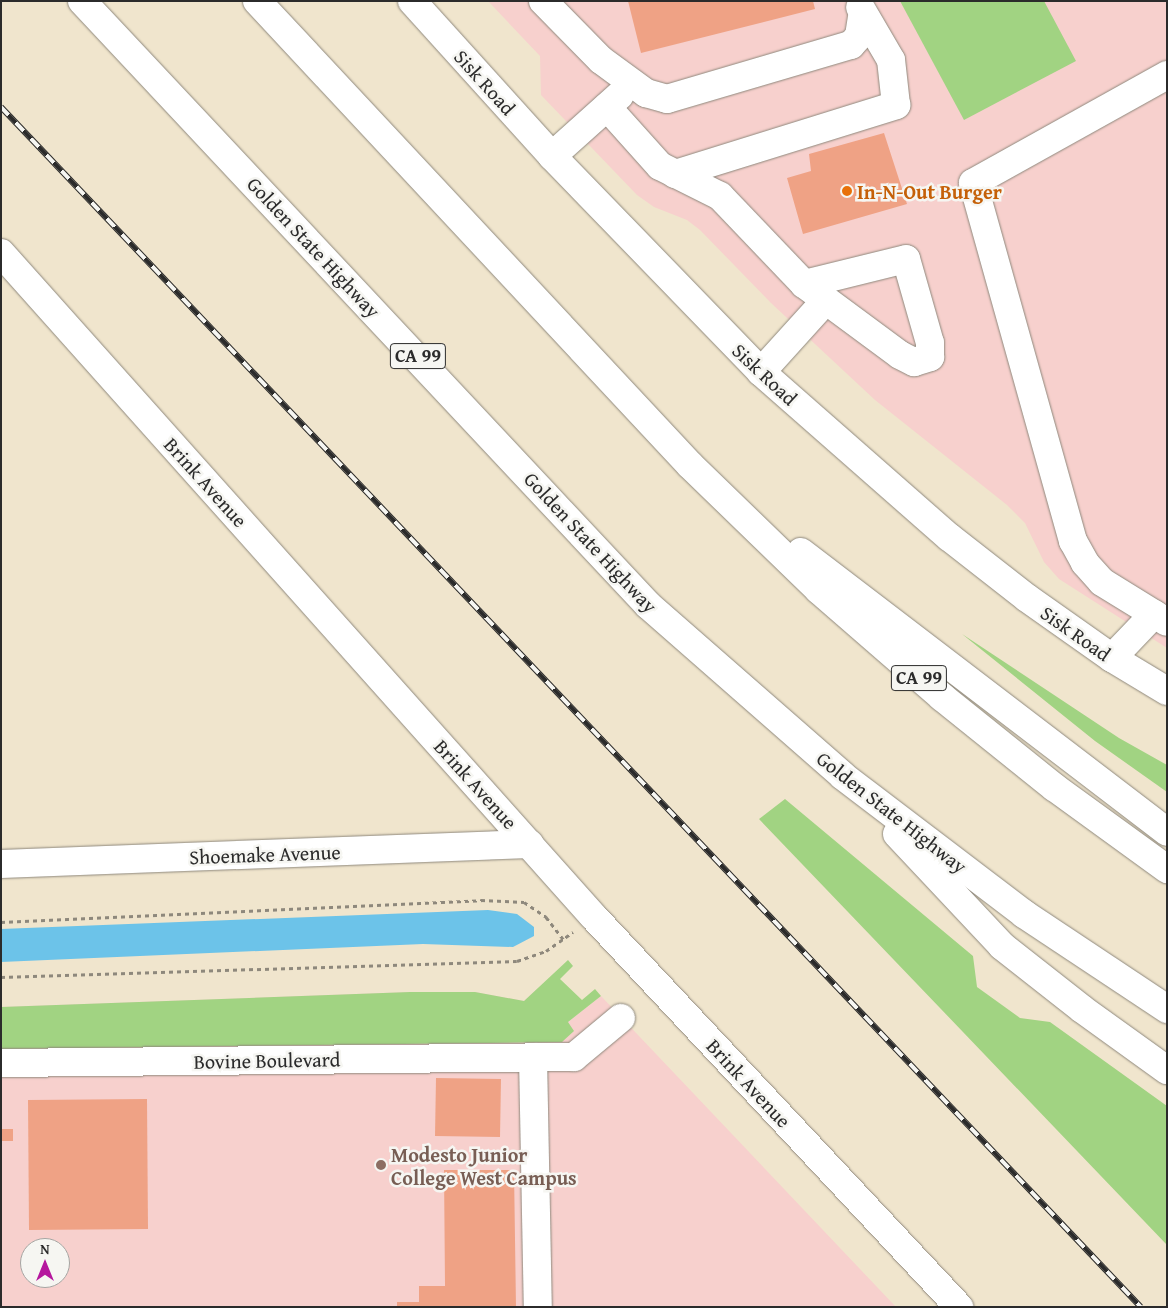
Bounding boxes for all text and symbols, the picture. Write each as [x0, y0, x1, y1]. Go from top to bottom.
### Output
street label: Sisk Road [449, 44, 521, 120]
street label: Golden State Highway [243, 172, 385, 322]
place label: In-N-Out Burger [857, 179, 1002, 203]
marker: In-N-Out Burger [841, 185, 853, 197]
street label: Sisk Road [728, 338, 802, 410]
road number: CA 99 [389, 340, 447, 372]
street label: Brink Avenue [159, 432, 253, 532]
street label: Golden State Highway [520, 467, 662, 617]
street label: Sisk Road [1036, 600, 1116, 666]
road number: CA 99 [890, 661, 948, 694]
street label: Brink Avenue [429, 734, 523, 834]
street label: Golden State Highway [812, 746, 972, 878]
street label: Shoemake Avenue [189, 839, 341, 869]
street label: Brink Avenue [702, 1034, 796, 1132]
street label: Bovine Boulevard [193, 1047, 341, 1073]
place label: Modesto Junior College West Campus [391, 1142, 577, 1189]
marker: Modesto Junior College West Campus [375, 1159, 387, 1171]
north arrow [20, 1238, 70, 1288]
text: N [40, 1239, 50, 1259]

